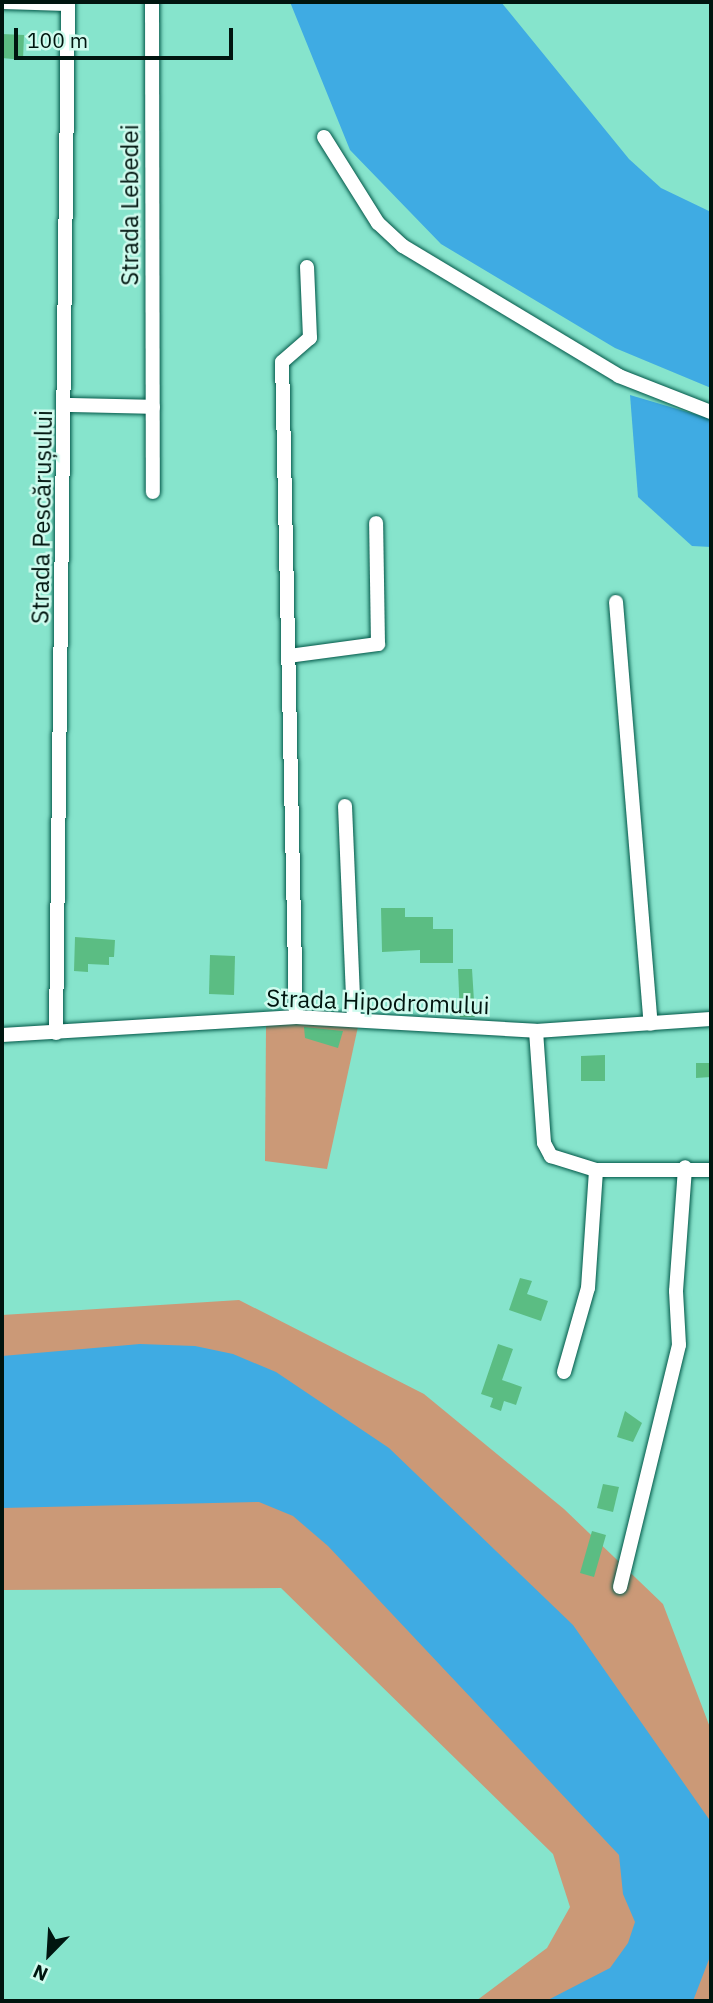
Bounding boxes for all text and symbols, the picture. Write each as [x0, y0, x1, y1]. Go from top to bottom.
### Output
scale bar [18, 14, 236, 58]
text: 100 m [27, 26, 88, 54]
street label: Strada Lebedei [116, 124, 144, 286]
street label: Strada Pescărușului [26, 410, 58, 624]
street label: Strada Hipodromului [266, 984, 490, 1020]
north arrow [14, 1919, 84, 1989]
text: N [29, 1959, 52, 1987]

